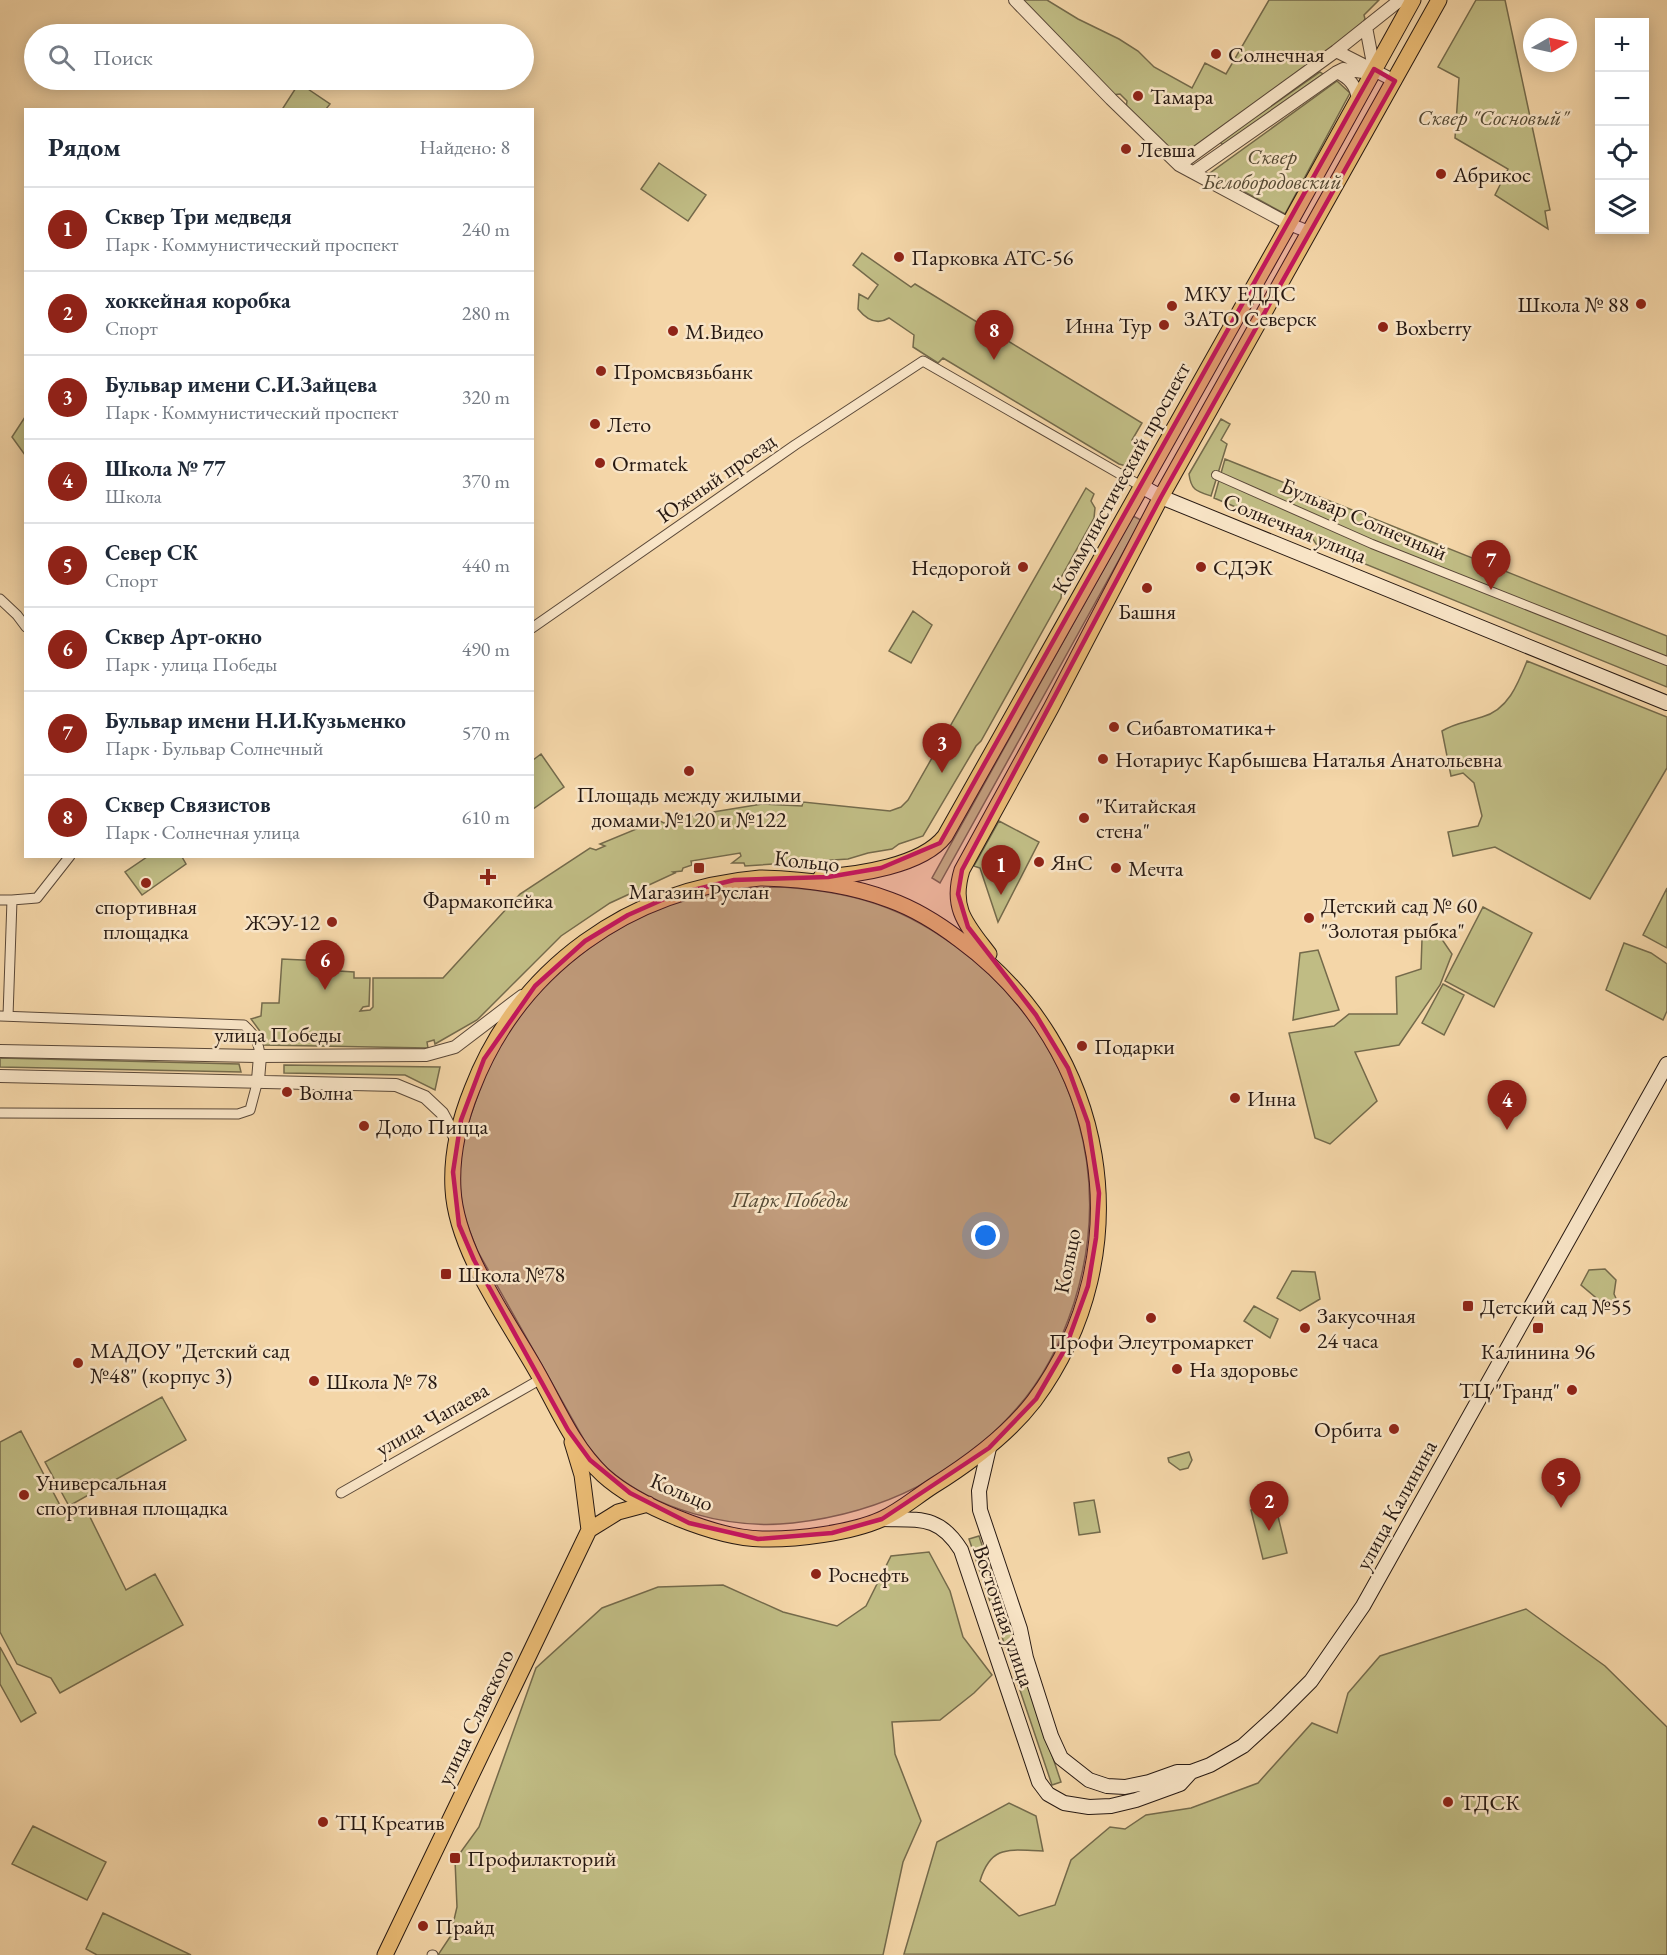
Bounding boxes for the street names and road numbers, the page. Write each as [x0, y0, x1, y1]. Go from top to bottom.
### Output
street label: Коммунистический проспект [1045, 357, 1197, 599]
street label: Южный проезд [651, 426, 781, 530]
street label: Бульвар Солнечный [1276, 471, 1452, 567]
street label: Солнечная улица [1219, 486, 1371, 570]
street label: Кольцо [773, 843, 841, 879]
street label: улица Победы [214, 1020, 342, 1049]
street label: Кольцо [1046, 1226, 1088, 1296]
street label: улица Чапаева [370, 1375, 494, 1463]
street label: улица Калинина [1348, 1435, 1444, 1575]
street label: Кольцо [646, 1466, 718, 1518]
street label: Восточная улица [966, 1541, 1042, 1691]
street label: улица Славского [429, 1644, 521, 1790]

